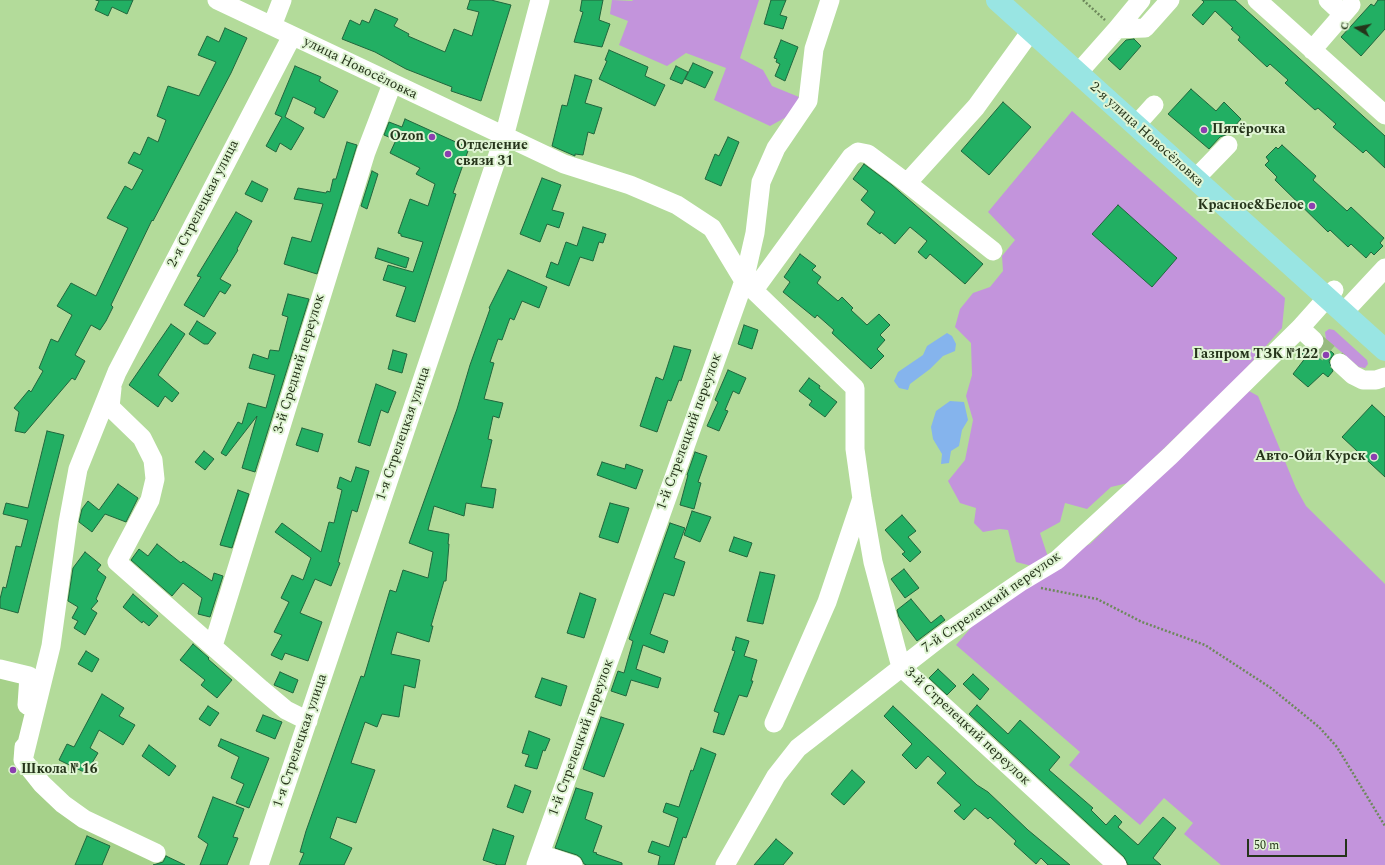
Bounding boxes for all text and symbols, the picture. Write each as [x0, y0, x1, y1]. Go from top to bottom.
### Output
north arrow [1337, 8, 1377, 48]
text: С [1336, 21, 1354, 31]
street label: улица Новосёловка [300, 34, 420, 104]
street label: 2-я улица Новосёловка [1085, 79, 1207, 191]
place label: Пятёрочка [1212, 122, 1285, 138]
marker: Пятёрочка [1199, 125, 1209, 135]
place label: Ozon [390, 129, 424, 145]
marker: Ozon [427, 132, 437, 142]
street label: 2-я Стрелецкая улица [165, 138, 243, 270]
place label: Отделение связи 31 [456, 138, 528, 170]
marker: Отделение связи 31 [443, 149, 453, 159]
place label: Красное&Белое [1197, 198, 1304, 214]
marker: Красное&Белое [1307, 201, 1317, 211]
street label: 3-й Средний переулок [271, 292, 329, 436]
place label: Газпром ТЗК №122 [1193, 347, 1318, 363]
marker: Газпром ТЗК №122 [1321, 350, 1331, 360]
street label: 1-й Стрелецкий переулок [654, 351, 726, 513]
street label: 1-я Стрелецкая улица [373, 365, 435, 503]
place label: Авто-Ойл Курск [1255, 449, 1366, 465]
marker: Авто-Ойл Курск [1369, 452, 1379, 462]
street label: 7-й Стрелецкий переулок [919, 549, 1065, 657]
street label: 1-й Стрелецкий переулок [546, 657, 618, 819]
street label: 3-й Стрелецкий переулок [901, 664, 1033, 790]
street label: 1-я Стрелецкая улица [270, 672, 332, 810]
place label: Школа № 16 [21, 762, 98, 778]
marker: Школа № 16 [8, 765, 18, 775]
scale bar [1249, 831, 1349, 857]
text: 50 m [1254, 836, 1279, 855]

